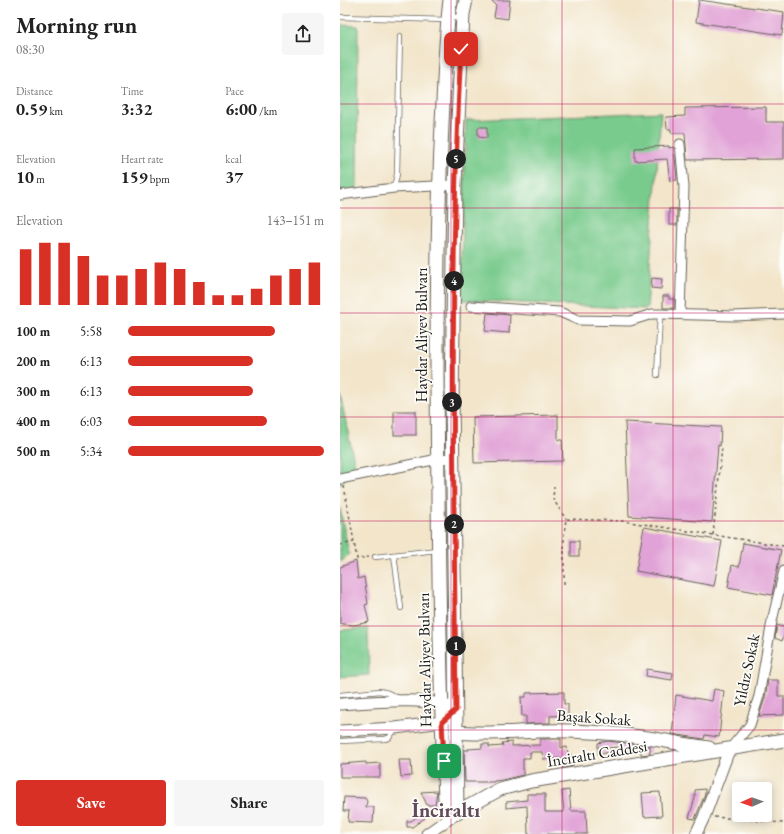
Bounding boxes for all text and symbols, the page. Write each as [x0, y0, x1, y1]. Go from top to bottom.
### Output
text: Morning run [16, 11, 137, 40]
button: share [282, 13, 324, 55]
pin [444, 32, 478, 66]
icon: check [450, 38, 472, 60]
text: 08:30 [16, 41, 44, 58]
text: Distance [16, 84, 53, 98]
text: Time [121, 84, 144, 98]
text: Pace [225, 84, 244, 98]
text: 0.59 [16, 98, 47, 120]
text: 3:32 [121, 98, 152, 120]
text: 6:00 [225, 98, 257, 120]
text: km [47, 104, 63, 118]
text: /km [257, 104, 277, 118]
pin: 5 [446, 149, 466, 169]
text: Elevation [16, 152, 56, 166]
text: Heart rate [121, 152, 163, 166]
text: kcal [225, 152, 242, 166]
text: 5 [453, 152, 459, 166]
text: 10 [16, 166, 34, 188]
text: 159 [121, 166, 148, 188]
text: 37 [225, 166, 243, 188]
text: m [34, 172, 45, 186]
text: bpm [148, 172, 170, 186]
text: Elevation [16, 212, 63, 229]
text: 143–151 m [267, 212, 324, 229]
street label: Haydar Aliyev Bulvarı [411, 268, 432, 402]
pin: 4 [444, 271, 464, 291]
text: 4 [451, 274, 457, 288]
text: 100 m [16, 323, 50, 340]
text: 5:58 [80, 323, 102, 340]
text: 200 m [16, 353, 50, 370]
text: 6:13 [80, 353, 102, 370]
text: 300 m [16, 383, 50, 400]
text: 6:13 [80, 383, 102, 400]
pin: 3 [442, 392, 462, 412]
text: 3 [449, 395, 455, 409]
text: 400 m [16, 413, 50, 430]
text: 6:03 [80, 413, 102, 430]
text: 500 m [16, 443, 50, 460]
text: 5:34 [80, 443, 102, 460]
pin: 2 [444, 514, 464, 534]
text: 2 [451, 517, 457, 531]
street label: Haydar Aliyev Bulvarı [413, 592, 436, 728]
street label: Yıldız Sokak [729, 631, 765, 709]
pin: 1 [446, 636, 466, 656]
text: 1 [453, 639, 459, 653]
street label: Başak Sokak [556, 704, 632, 731]
street label: İnciraltı Caddesi [545, 735, 649, 772]
pin [427, 744, 461, 778]
icon: arrive [433, 750, 455, 772]
button: Save [16, 780, 166, 826]
button: Share [174, 780, 324, 826]
north arrow [732, 782, 772, 822]
map controls [732, 782, 772, 822]
district label: İnciraltı [412, 797, 480, 823]

